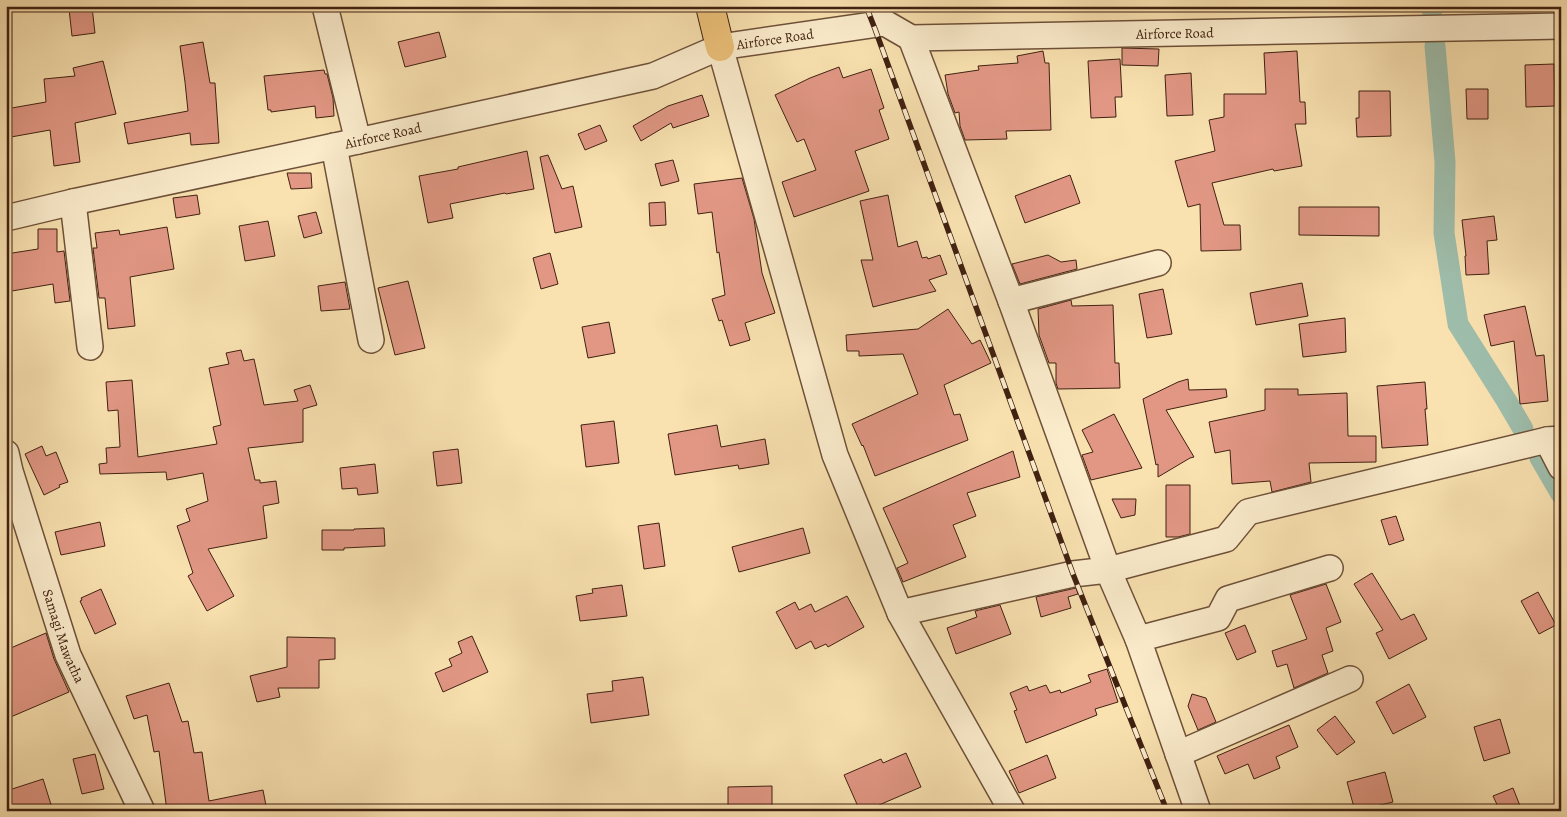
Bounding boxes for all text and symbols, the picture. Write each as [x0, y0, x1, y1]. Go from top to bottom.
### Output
street label: Airforce Road [1135, 23, 1214, 44]
street label: Airforce Road [734, 24, 815, 55]
street label: Airforce Road [342, 118, 424, 154]
street label: Samagi Mawatha [38, 587, 89, 687]

